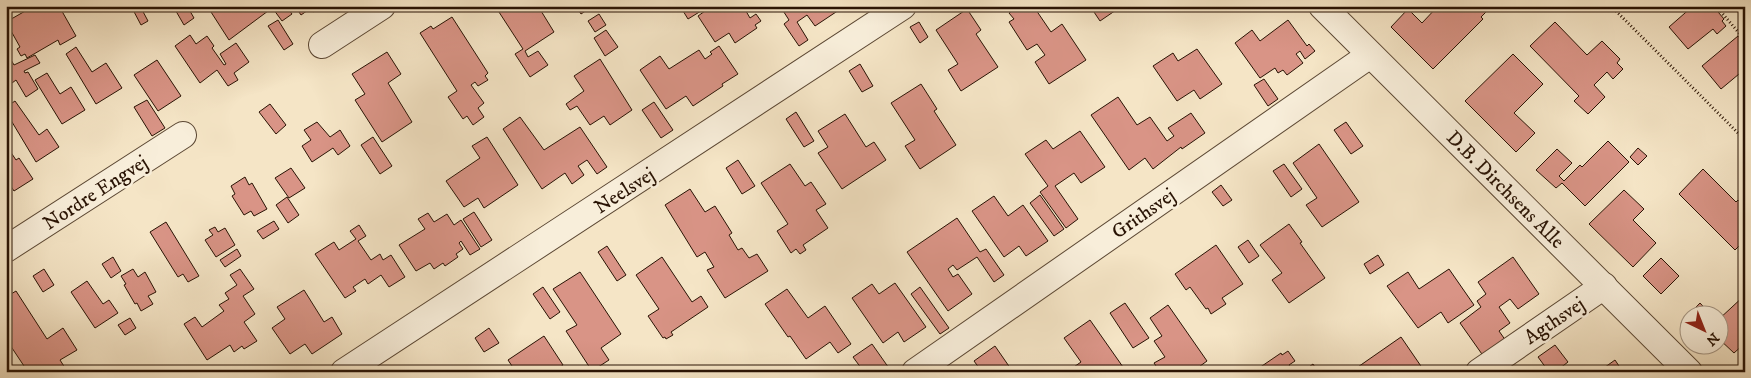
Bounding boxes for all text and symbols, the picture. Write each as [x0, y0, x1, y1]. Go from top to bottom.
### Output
street label: D.B. Dirchsens Alle [1441, 126, 1569, 254]
street label: Nordre Engvej [39, 150, 153, 236]
street label: Neelsvej [590, 162, 660, 220]
street label: Grithsvej [1107, 183, 1180, 245]
street label: Agthsvej [1520, 292, 1590, 351]
north arrow [1678, 306, 1728, 356]
text: N [1701, 328, 1723, 350]

